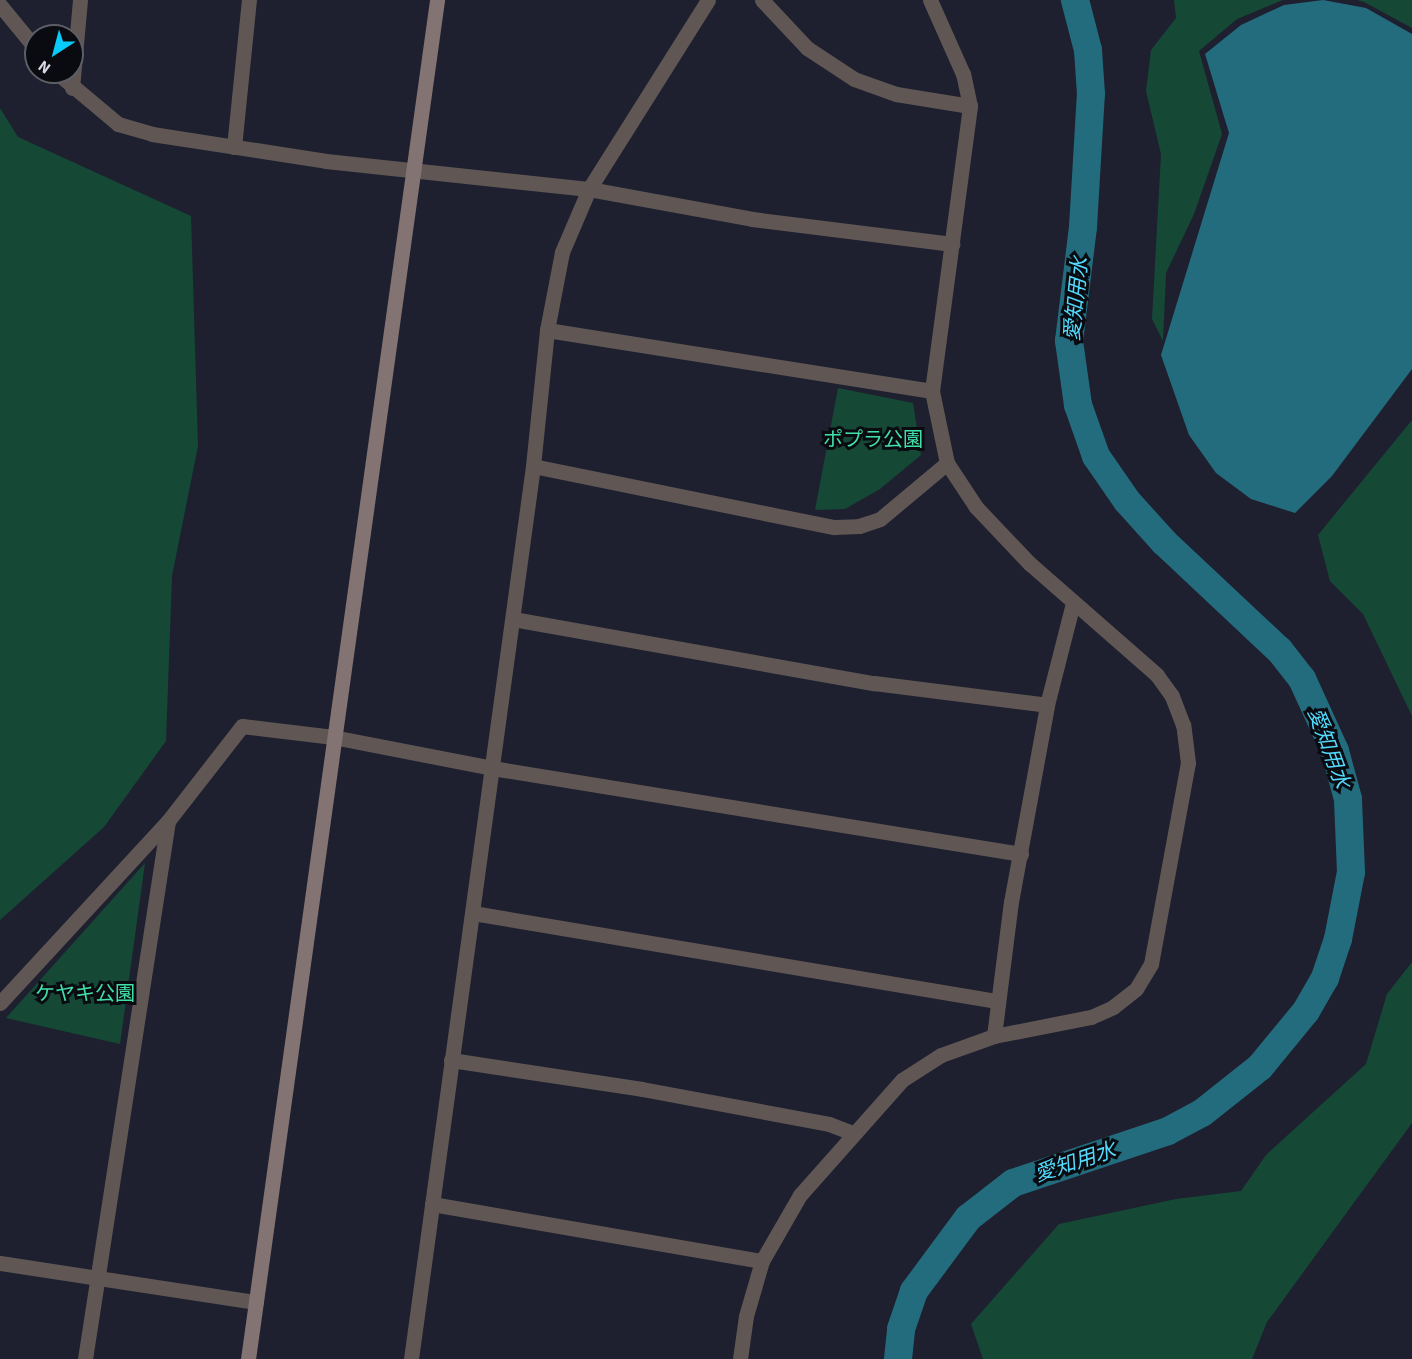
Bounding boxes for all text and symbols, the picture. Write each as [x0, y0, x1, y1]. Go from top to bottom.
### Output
north arrow [24, 24, 84, 84]
text: N [34, 55, 55, 79]
water label: 愛知用水 [1059, 256, 1093, 342]
park label: ポプラ公園 [823, 428, 923, 452]
water label: 愛知用水 [1303, 704, 1355, 792]
park label: ケヤキ公園 [35, 982, 135, 1006]
water label: 愛知用水 [1031, 1137, 1119, 1187]

